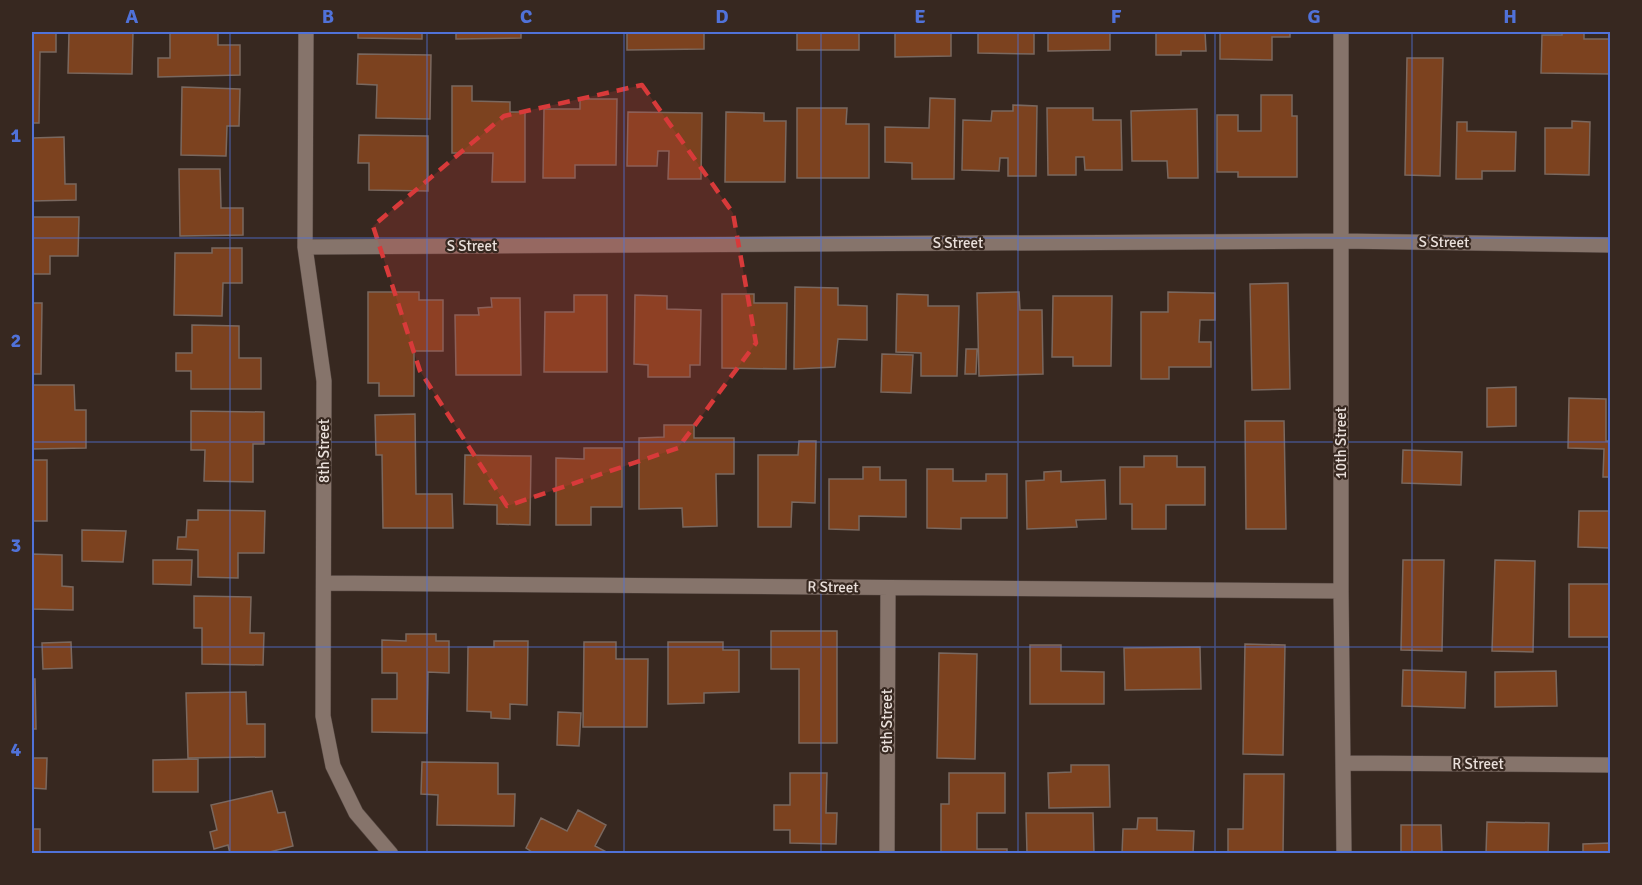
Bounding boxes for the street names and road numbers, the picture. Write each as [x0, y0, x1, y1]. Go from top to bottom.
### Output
street label: S Street [1418, 233, 1470, 251]
street label: S Street [933, 234, 983, 252]
street label: S Street [447, 237, 497, 255]
street label: 10th Street [1332, 407, 1350, 479]
street label: 8th Street [315, 419, 333, 483]
street label: R Street [807, 578, 859, 596]
street label: 9th Street [878, 689, 896, 753]
street label: R Street [1452, 755, 1504, 773]

